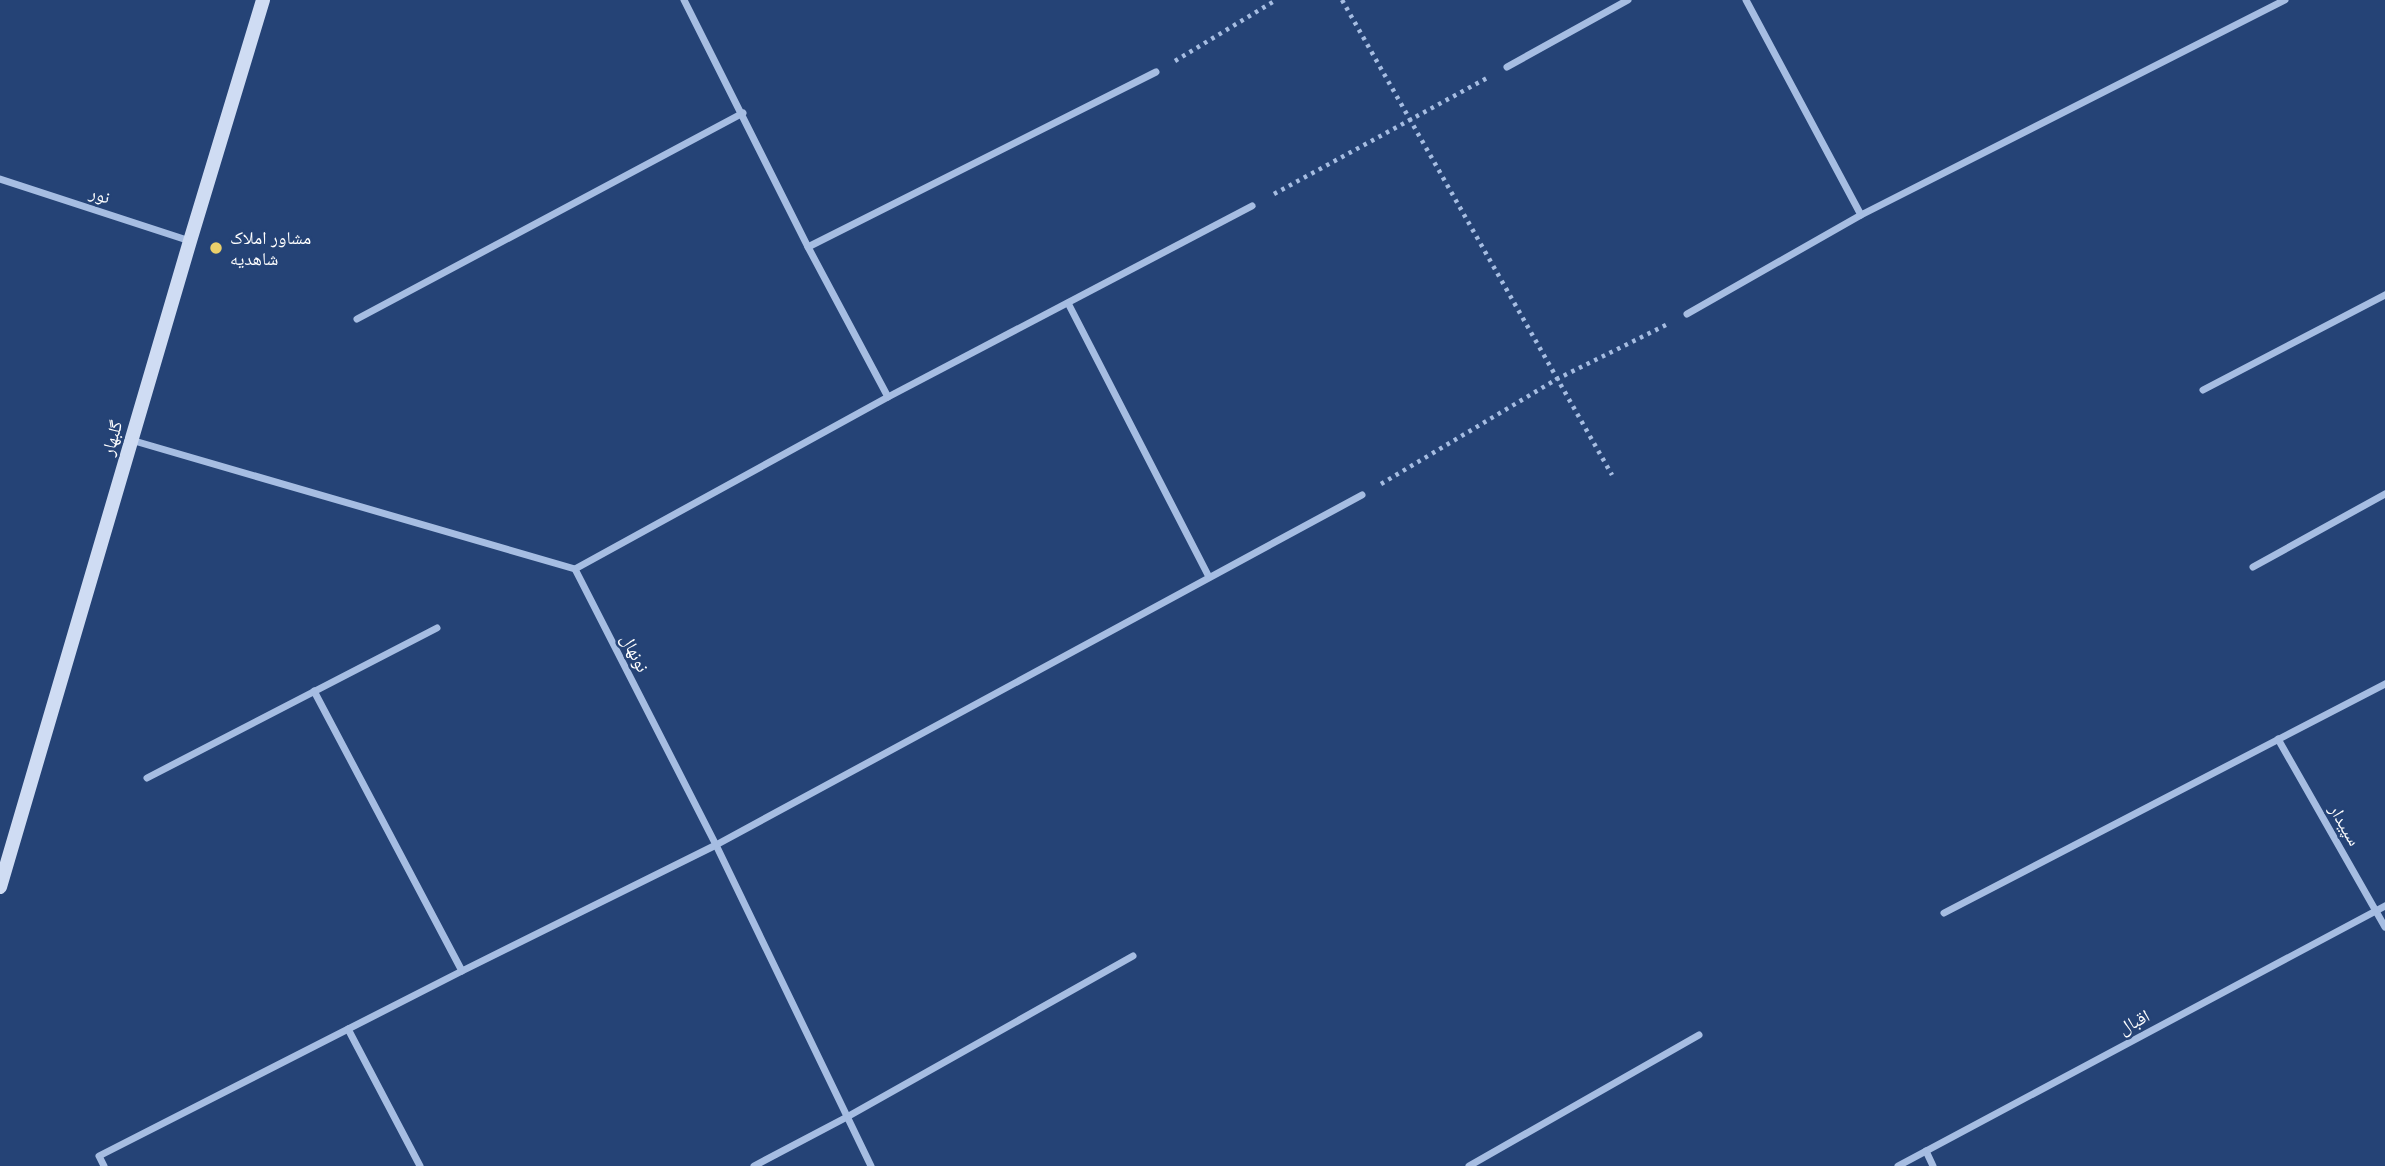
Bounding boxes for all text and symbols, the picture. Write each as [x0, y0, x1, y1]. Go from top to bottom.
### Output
street label: نور [86, 180, 113, 210]
place label: مشاور املاک شاهدیه [230, 226, 311, 271]
marker: مشاور املاک شاهدیه [208, 240, 224, 256]
street label: گلبهار [95, 417, 129, 459]
street label: نونهال [615, 630, 655, 677]
street label: سپیدار [2323, 799, 2367, 850]
street label: اقبال [2114, 1004, 2154, 1040]

